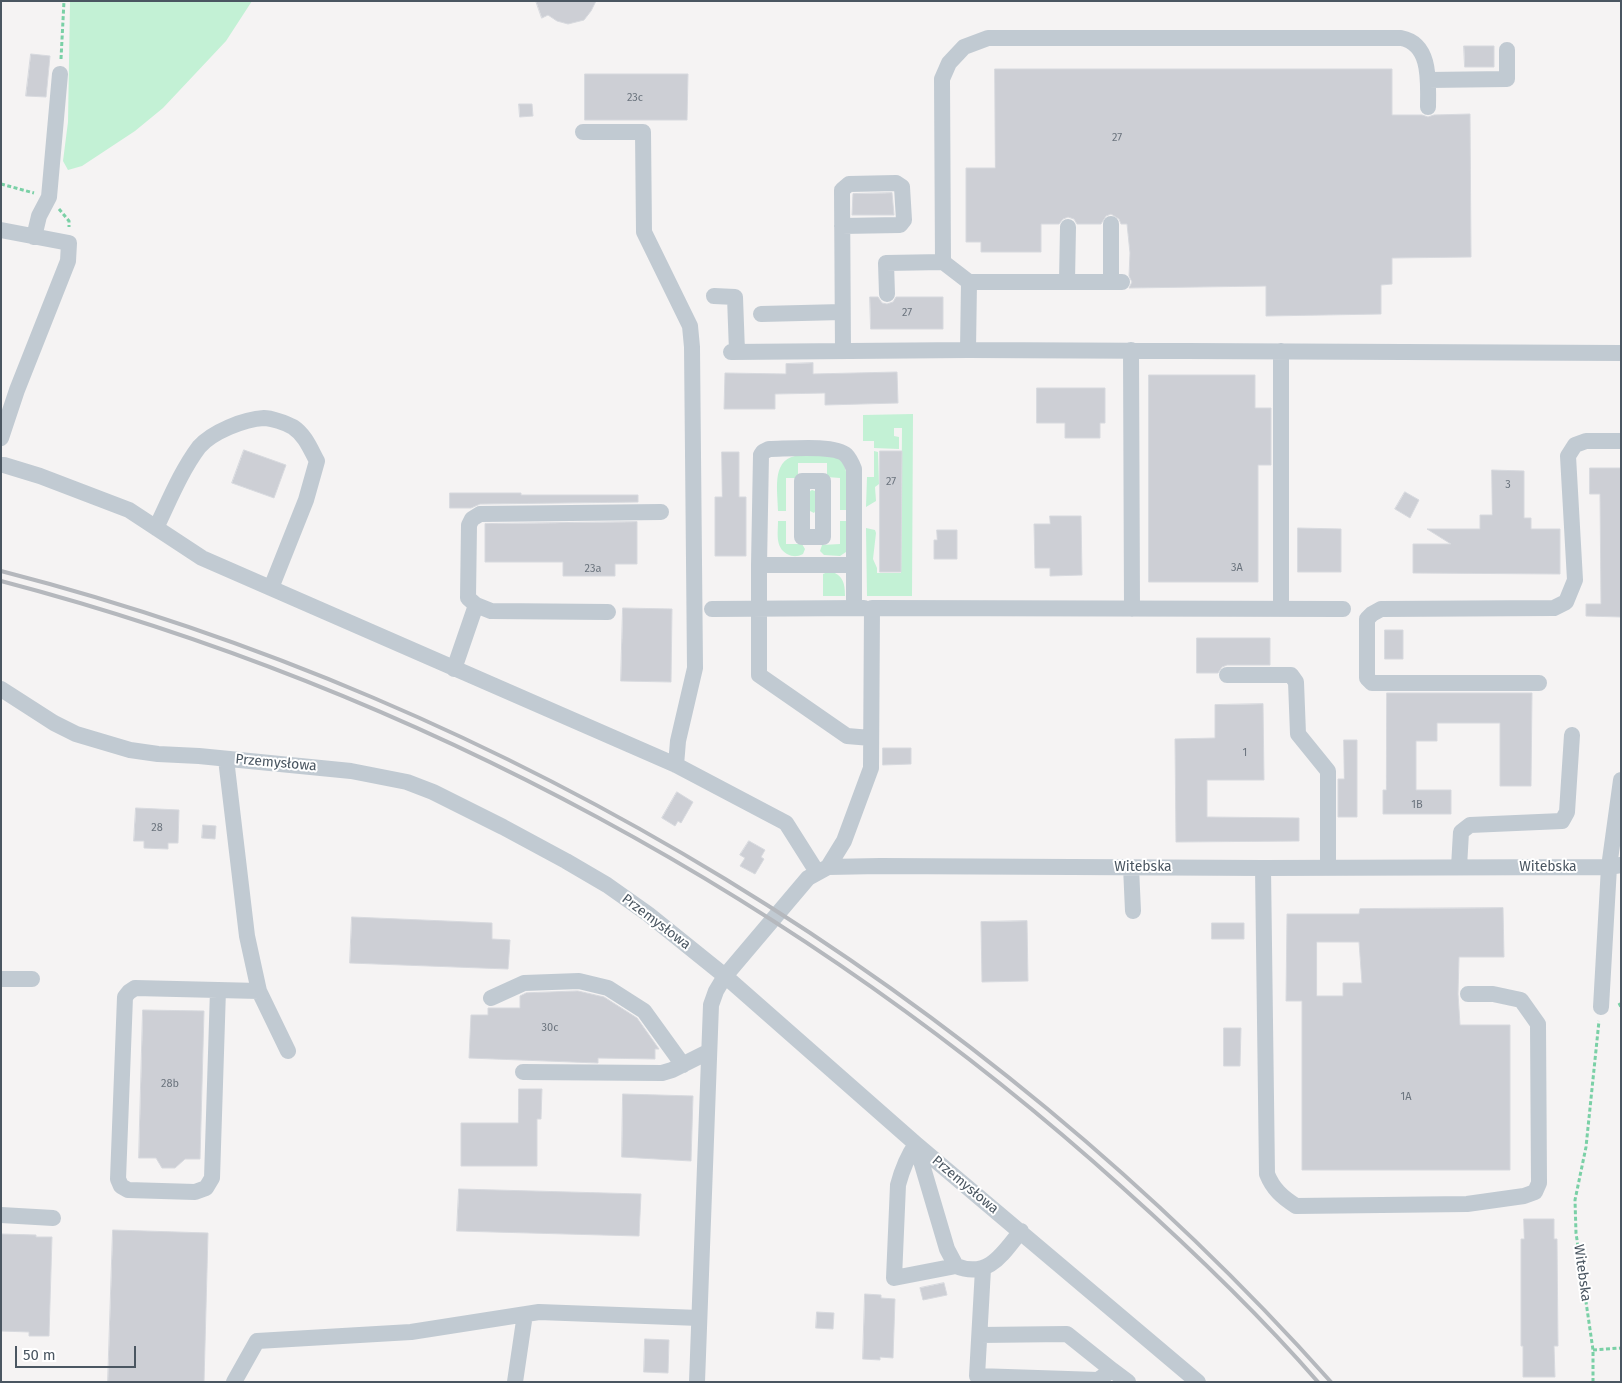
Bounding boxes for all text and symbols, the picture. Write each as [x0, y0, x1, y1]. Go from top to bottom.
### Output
house number: 23c [627, 91, 643, 105]
house number: 27 [1112, 131, 1122, 145]
house number: 27 [902, 306, 912, 320]
house number: 27 [886, 475, 896, 489]
house number: 3 [1505, 478, 1511, 492]
house number: 3A [1231, 561, 1243, 575]
house number: 23a [585, 562, 601, 576]
house number: 1 [1243, 746, 1247, 760]
street label: Przemysłowa [235, 751, 317, 775]
house number: 1B [1411, 798, 1423, 812]
house number: 28 [151, 821, 163, 835]
street label: Witebska [1114, 859, 1172, 875]
street label: Witebska [1519, 859, 1577, 875]
street label: Przemysłowa [618, 891, 694, 953]
house number: 30c [542, 1021, 558, 1035]
house number: 28b [161, 1077, 179, 1091]
house number: 1A [1400, 1090, 1412, 1104]
street label: Przemysłowa [928, 1152, 1002, 1218]
street label: Witebska [1570, 1243, 1594, 1303]
scale bar [18, 1336, 139, 1368]
text: 50 m [23, 1346, 56, 1364]

